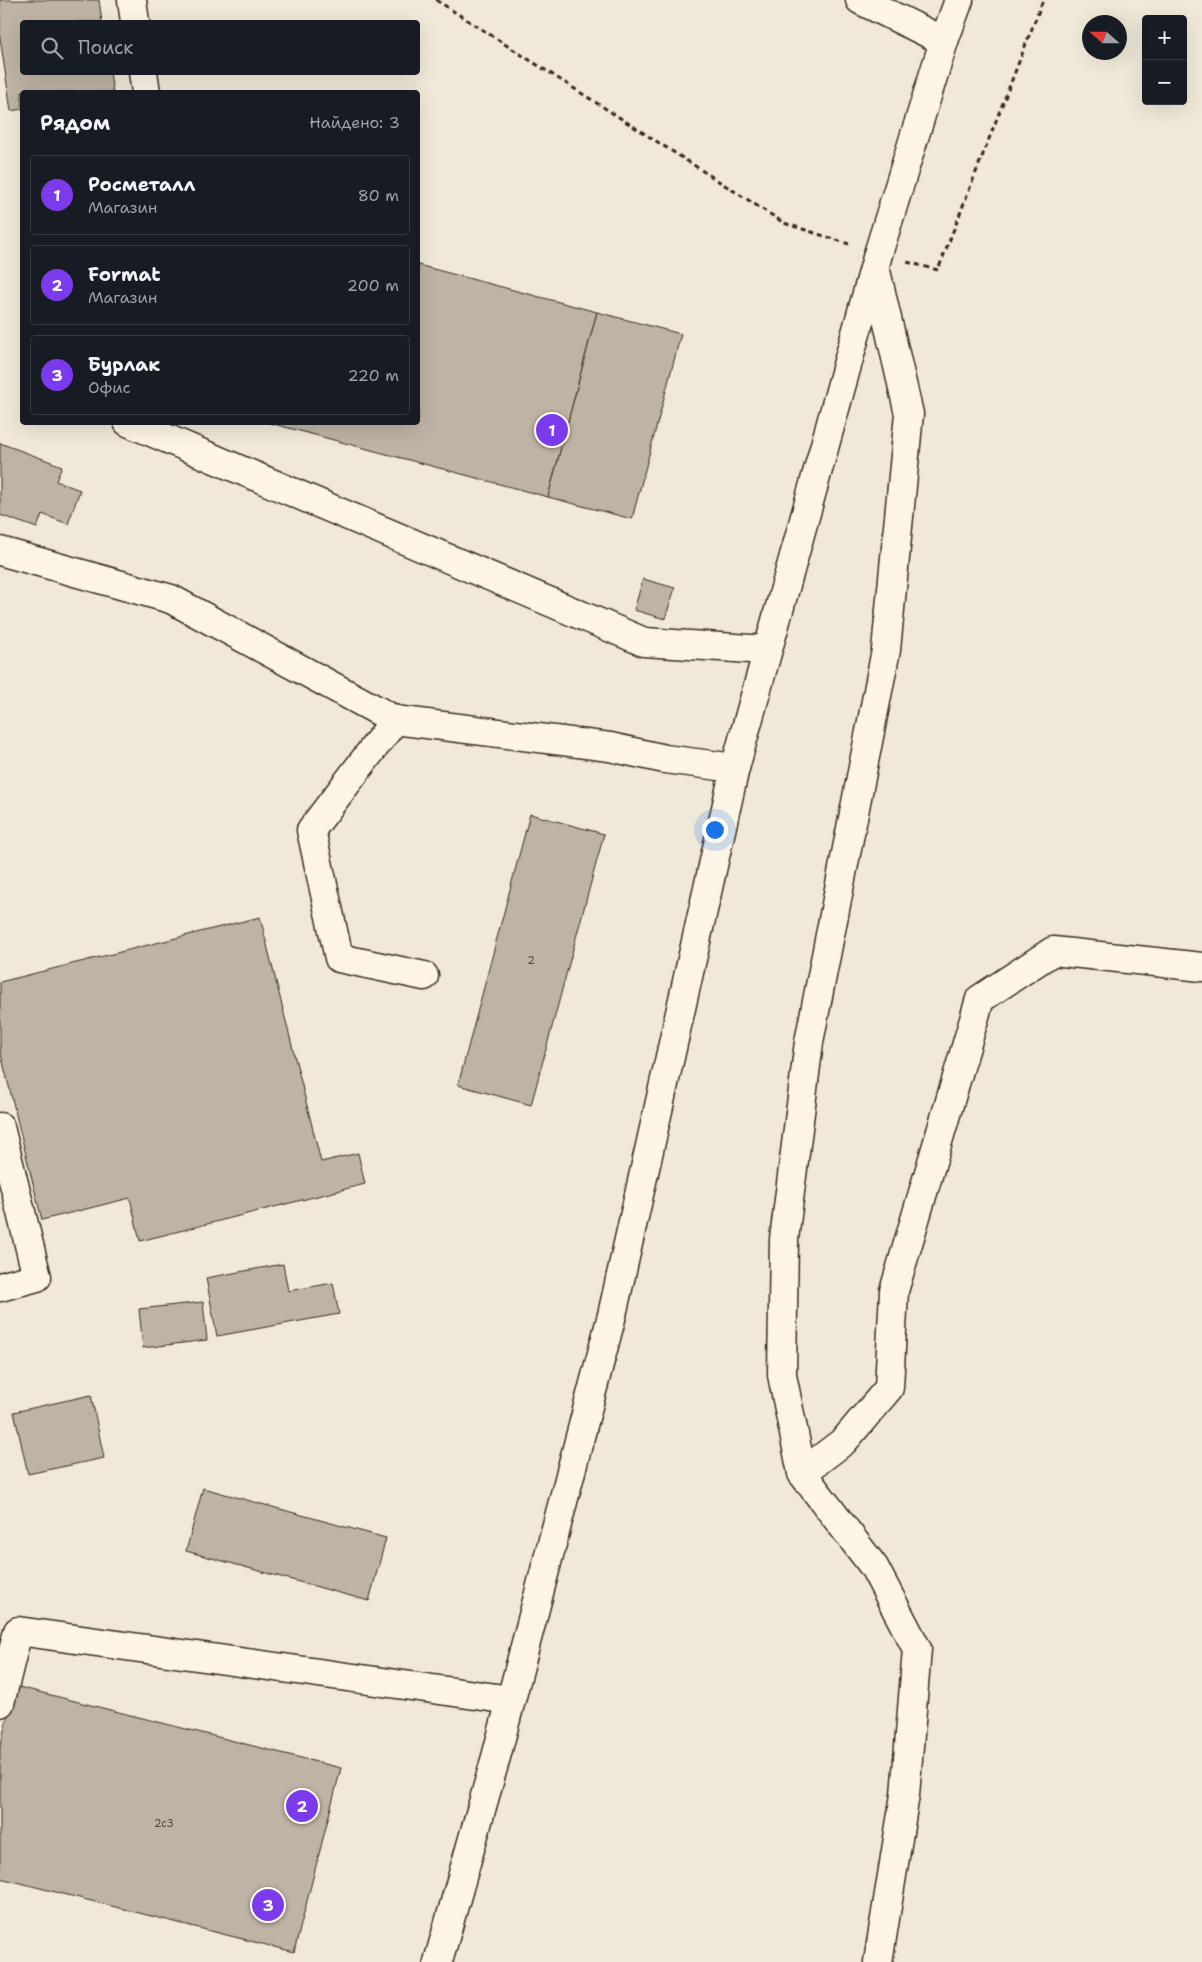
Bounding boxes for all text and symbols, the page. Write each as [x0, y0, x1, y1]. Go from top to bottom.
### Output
north arrow [1082, 15, 1127, 60]
map controls [1142, 15, 1187, 105]
button: + [1142, 15, 1187, 60]
search box [20, 20, 420, 75]
icon: search [38, 34, 66, 62]
text: Поиск [78, 35, 133, 60]
button: − [1142, 60, 1187, 105]
text: Рядом [40, 109, 110, 137]
text: Найдено: 3 [309, 112, 400, 133]
text: Росметалл [88, 172, 195, 197]
text: 1 [53, 185, 61, 206]
text: 80 m [358, 185, 399, 206]
text: Магазин [88, 197, 157, 218]
text: Format [88, 262, 160, 287]
text: 2 [51, 275, 63, 296]
text: 200 m [347, 275, 399, 296]
text: Магазин [88, 287, 157, 308]
text: Бурлак [88, 352, 160, 377]
text: 3 [51, 365, 63, 386]
text: 220 m [347, 365, 399, 386]
text: Офис [88, 377, 130, 398]
pin: 1 [536, 411, 568, 449]
your location [702, 817, 728, 843]
house number: 2 [527, 953, 535, 968]
pin: 2 [286, 1787, 318, 1825]
house number: 2с3 [154, 1816, 174, 1831]
pin: 3 [252, 1886, 284, 1924]

